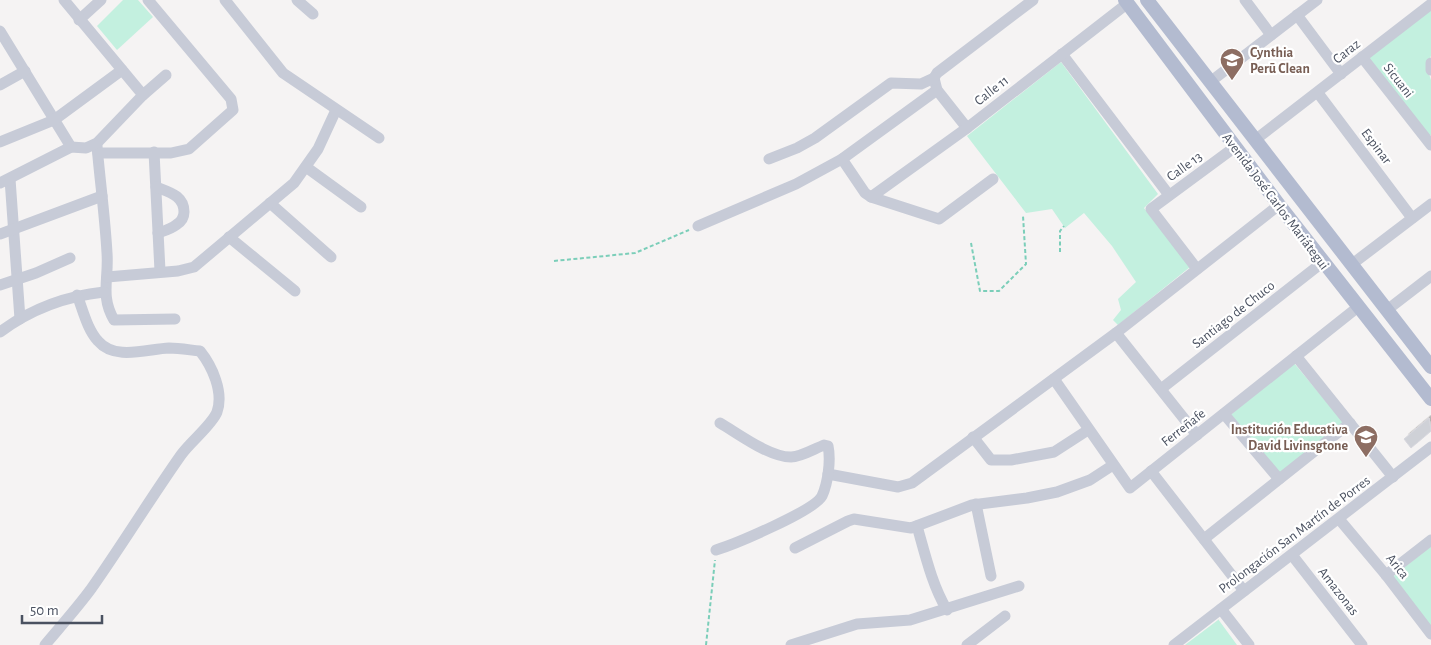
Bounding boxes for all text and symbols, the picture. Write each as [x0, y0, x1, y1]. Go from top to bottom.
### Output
street label: Caraz [1330, 37, 1363, 67]
place label: Cynthia Perū Clean [1250, 46, 1310, 76]
school or university icon: Cynthia Perū Clean [1219, 47, 1245, 81]
street label: Sicuani [1381, 61, 1416, 100]
street label: Calle 11 [972, 73, 1011, 108]
street label: Espinar [1358, 126, 1394, 167]
street label: Avenida José Carlos Mariátegui [1219, 131, 1331, 273]
street label: Calle 13 [1164, 149, 1205, 184]
street label: Santiago de Chuco [1190, 278, 1277, 351]
street label: Ferreñafe [1159, 406, 1208, 449]
place label: Institución Educativa David Livinsgtone [1231, 423, 1348, 453]
school or university icon: Institución Educativa David Livinsgtone [1353, 424, 1379, 458]
street label: Prolongación San Martín de Porres [1216, 473, 1373, 596]
street label: Arica [1383, 552, 1412, 582]
street label: Amazonas [1315, 565, 1361, 618]
scale bar [22, 592, 102, 624]
text: 50 m [30, 603, 59, 618]

